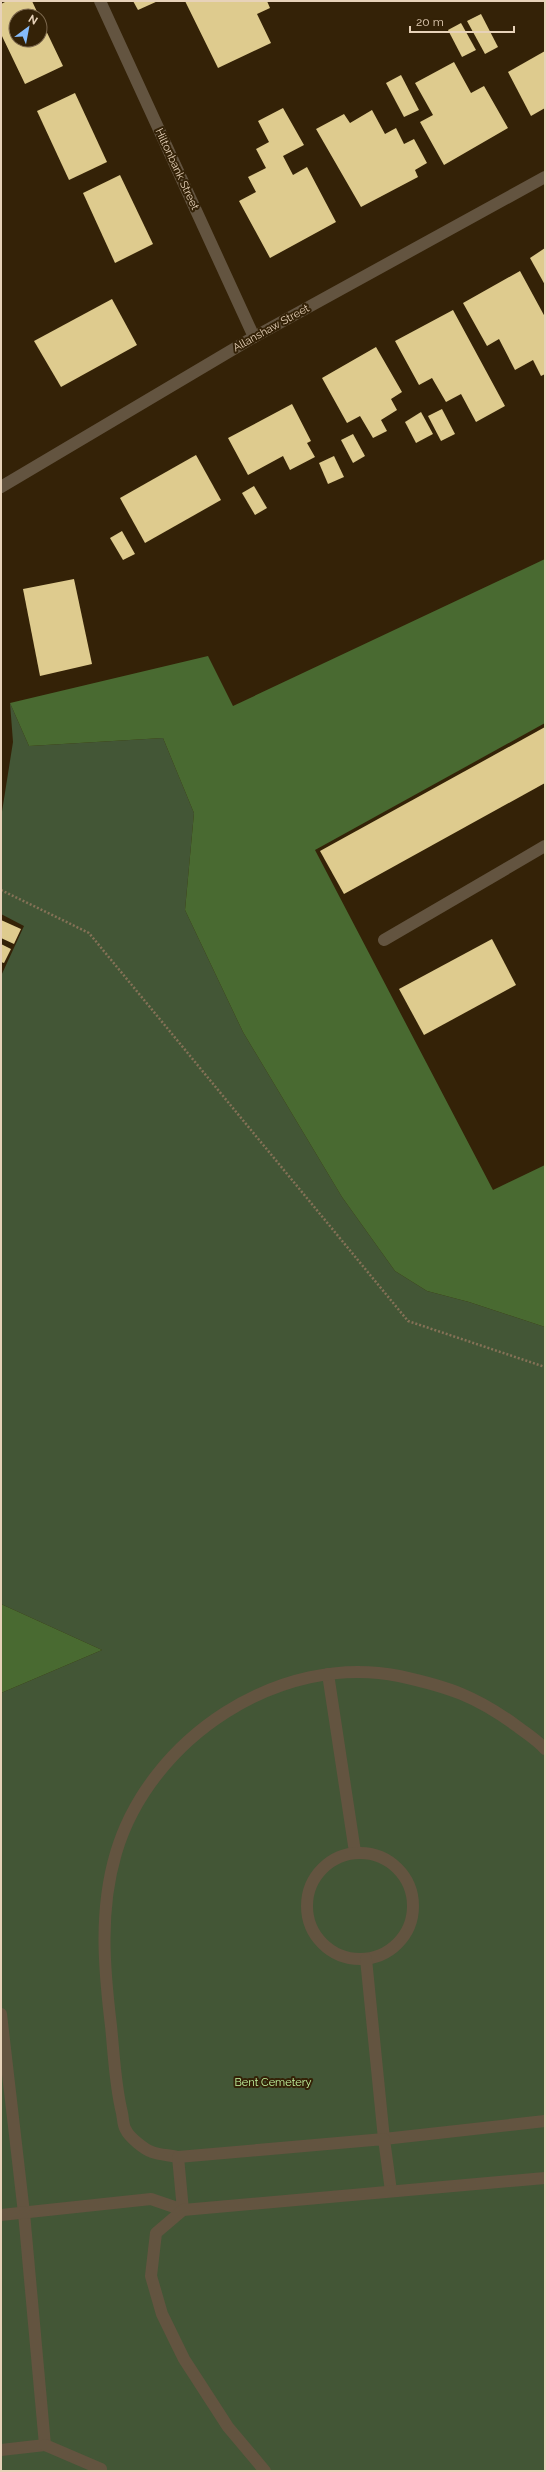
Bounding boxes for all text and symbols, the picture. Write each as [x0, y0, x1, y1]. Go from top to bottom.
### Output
north arrow [8, 8, 48, 48]
scale bar [410, 8, 514, 34]
text: N [26, 12, 40, 28]
text: 20 m [416, 15, 444, 29]
street label: Hiltonbank Street [152, 126, 202, 212]
street label: Allanshaw Street [231, 301, 312, 354]
park label: Bent Cemetery [234, 2076, 312, 2089]

